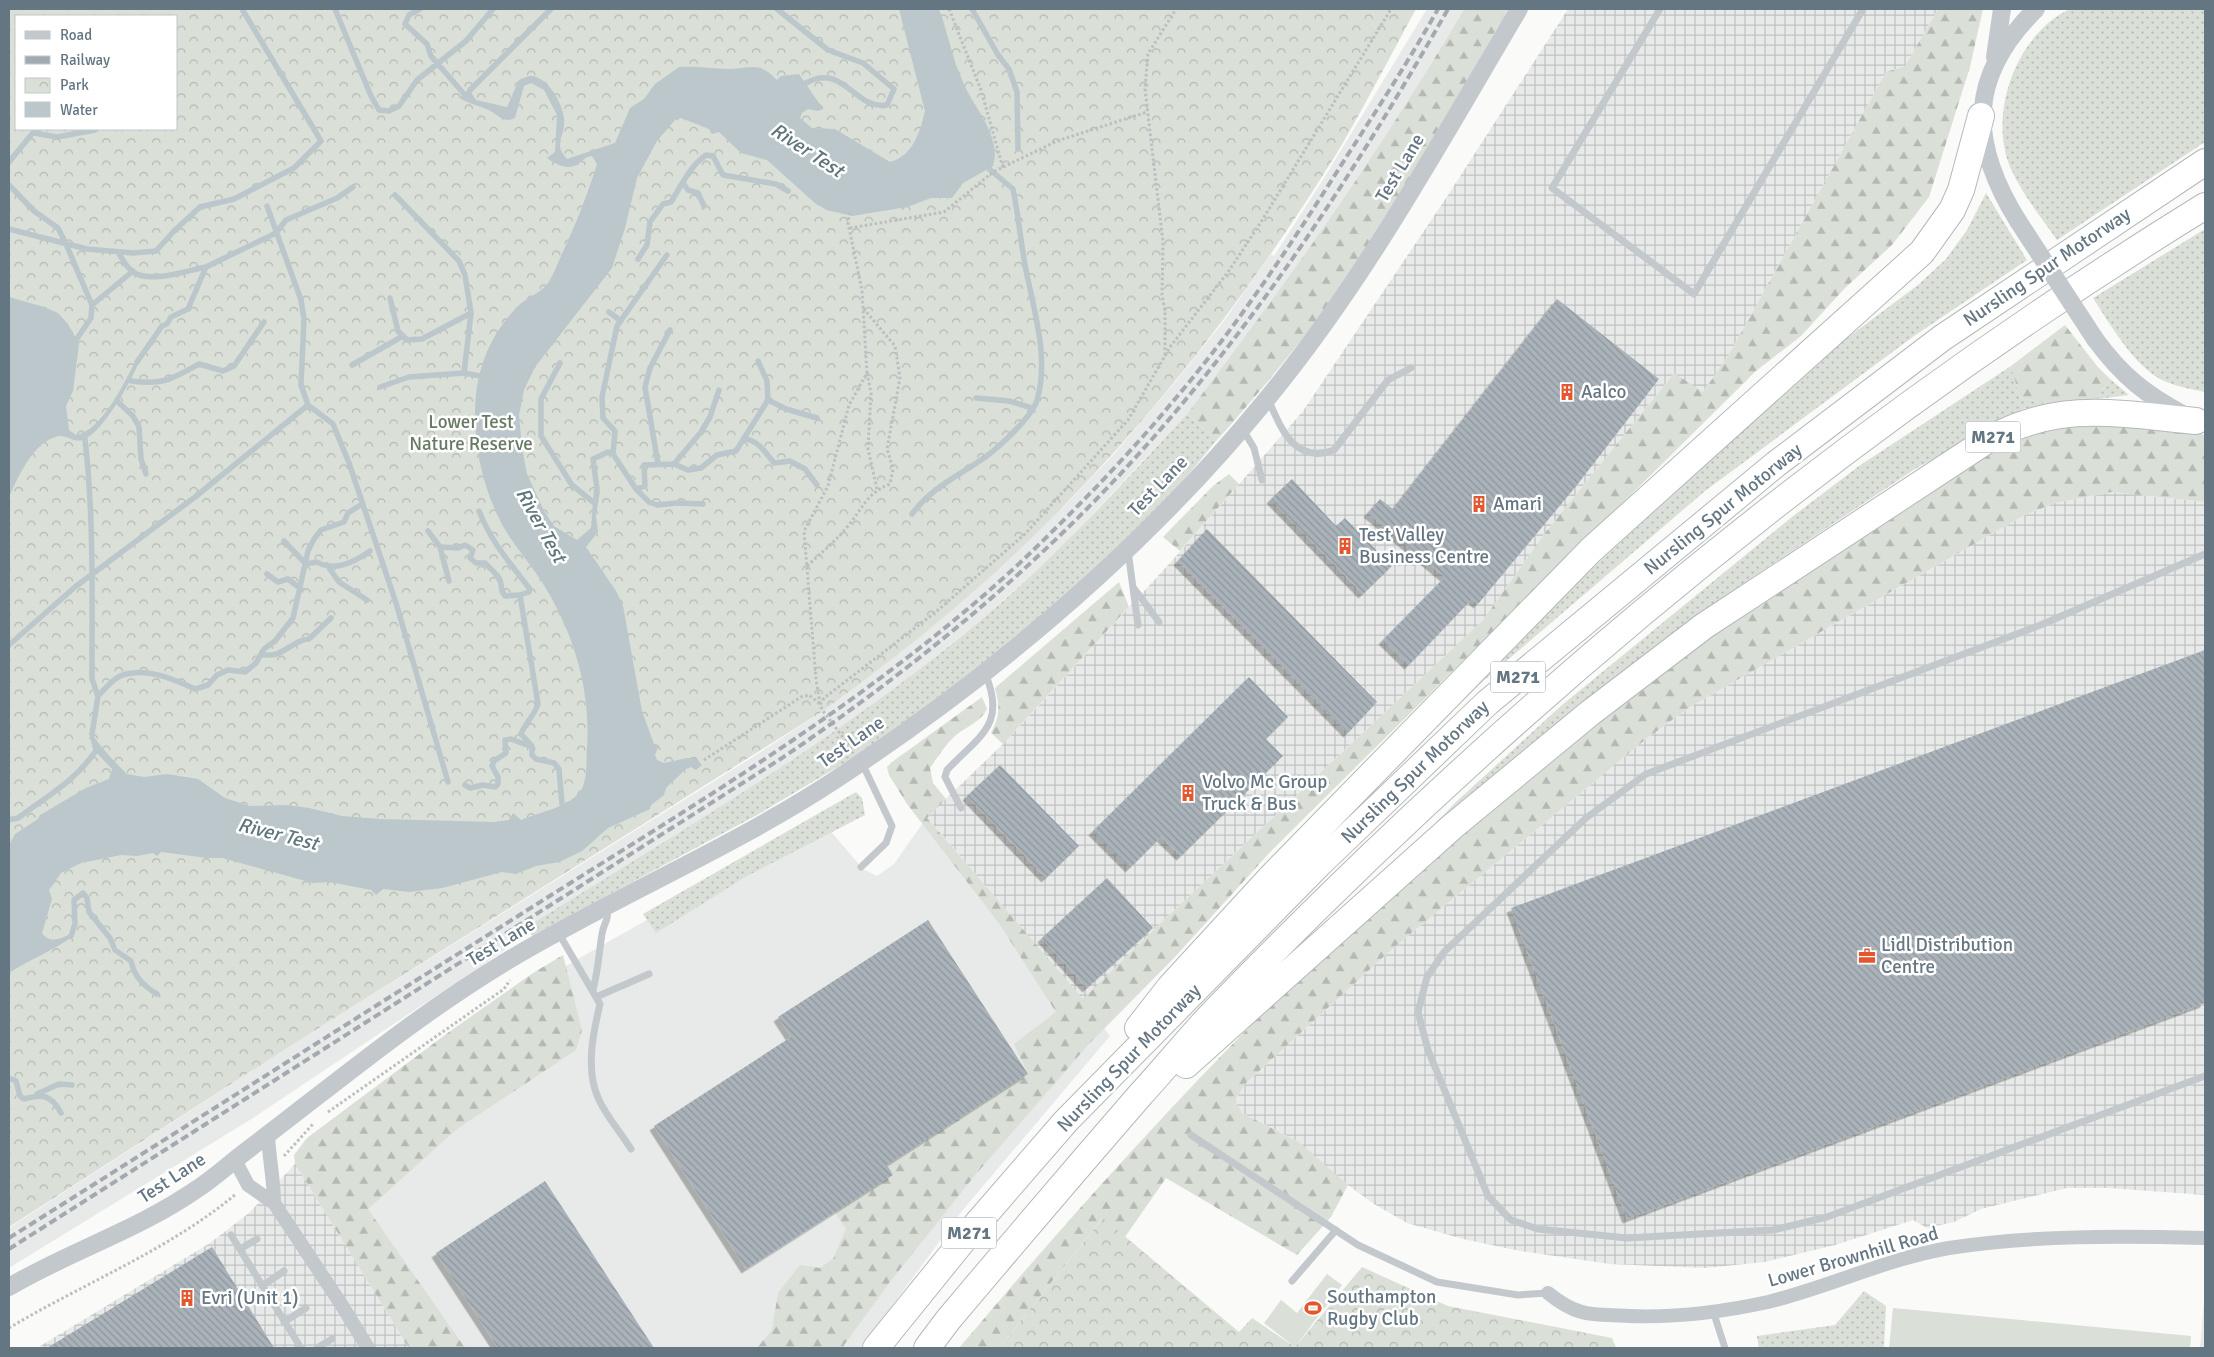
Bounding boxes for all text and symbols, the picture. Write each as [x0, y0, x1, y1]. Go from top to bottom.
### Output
legend [15, 15, 178, 130]
text: Road [60, 26, 92, 44]
text: Railway [60, 51, 110, 69]
text: Park [60, 76, 89, 94]
text: Water [60, 101, 98, 119]
water label: River Test [766, 117, 850, 184]
street label: Test Lane [1370, 129, 1430, 207]
street label: Nursling Spur Motorway [1959, 202, 2135, 332]
place label: Aalco [1581, 380, 1626, 404]
building icon: Aalco [1557, 382, 1577, 402]
park label: Lower Test Nature Reserve [409, 410, 533, 456]
road number: M271 [1966, 422, 2020, 452]
street label: Nursling Spur Motorway [1639, 438, 1807, 580]
street label: Test Lane [1123, 450, 1193, 522]
water label: River Test [510, 483, 573, 569]
place label: Amari [1493, 492, 1542, 516]
building icon: Amari [1469, 494, 1489, 514]
place label: Test Valley Business Centre [1359, 523, 1489, 569]
building icon: Test Valley Business Centre [1335, 536, 1355, 556]
road number: M271 [1490, 662, 1546, 692]
street label: Nursling Spur Motorway [1336, 695, 1494, 849]
street label: Test Lane [813, 710, 889, 774]
place label: Volvo Mc Group Truck & Bus [1202, 770, 1327, 816]
building icon: Volvo Mc Group Truck & Bus [1178, 783, 1198, 803]
water label: River Test [235, 812, 323, 857]
street label: Test Lane [462, 912, 540, 972]
place label: Lidl Distribution Centre [1881, 933, 2013, 979]
office icon: Lidl Distribution Centre [1857, 946, 1877, 966]
street label: Nursling Spur Motorway [1052, 979, 1206, 1137]
street label: Test Lane [134, 1147, 210, 1209]
road number: M271 [942, 1218, 996, 1248]
street label: Lower Brownhill Road [1765, 1221, 1941, 1293]
place label: Southampton Rugby Club [1327, 1285, 1436, 1331]
place label: Evri (Unit 1) [201, 1286, 299, 1310]
building icon: Evri (Unit 1) [177, 1288, 197, 1308]
sports icon: Southampton Rugby Club [1303, 1298, 1323, 1318]

